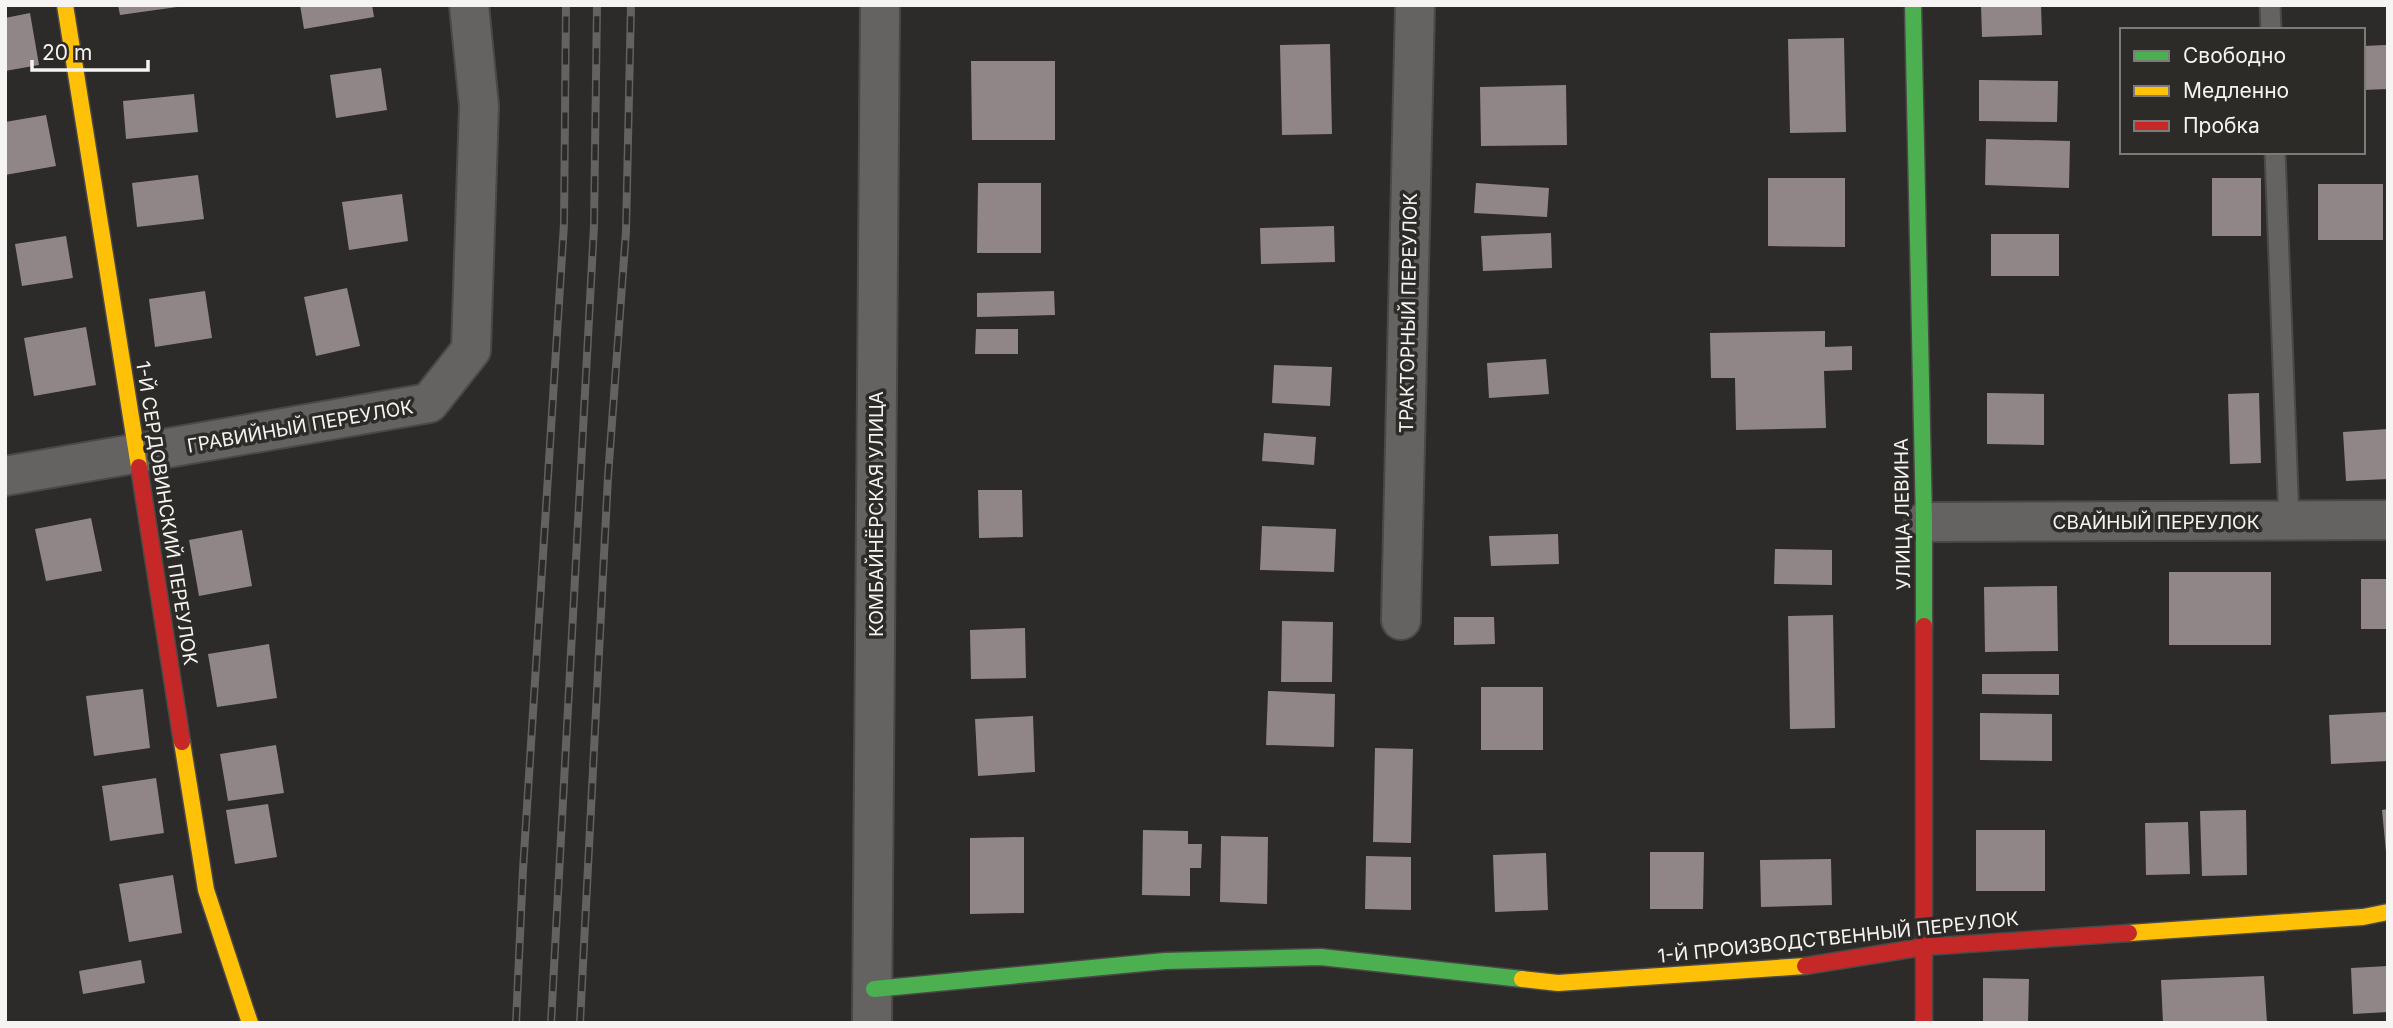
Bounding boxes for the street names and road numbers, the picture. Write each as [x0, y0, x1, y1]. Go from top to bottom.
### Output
street label: ТРАКТОРНЫЙ ПЕРЕУЛОК [1394, 192, 1422, 433]
street label: 1-Й СЕРДОВИНСКИЙ ПЕРЕУЛОК [131, 359, 203, 667]
street label: КОМБАЙНЁРСКАЯ УЛИЦА [864, 391, 888, 637]
street label: ГРАВИЙНЫЙ ПЕРЕУЛОК [185, 394, 415, 458]
street label: УЛИЦА ЛЕВИНА [1890, 438, 1915, 590]
street label: СВАЙНЫЙ ПЕРЕУЛОК [2053, 510, 2260, 534]
street label: 1-Й ПРОИЗВОДСТВЕННЫЙ ПЕРЕУЛОК [1656, 906, 2020, 968]

